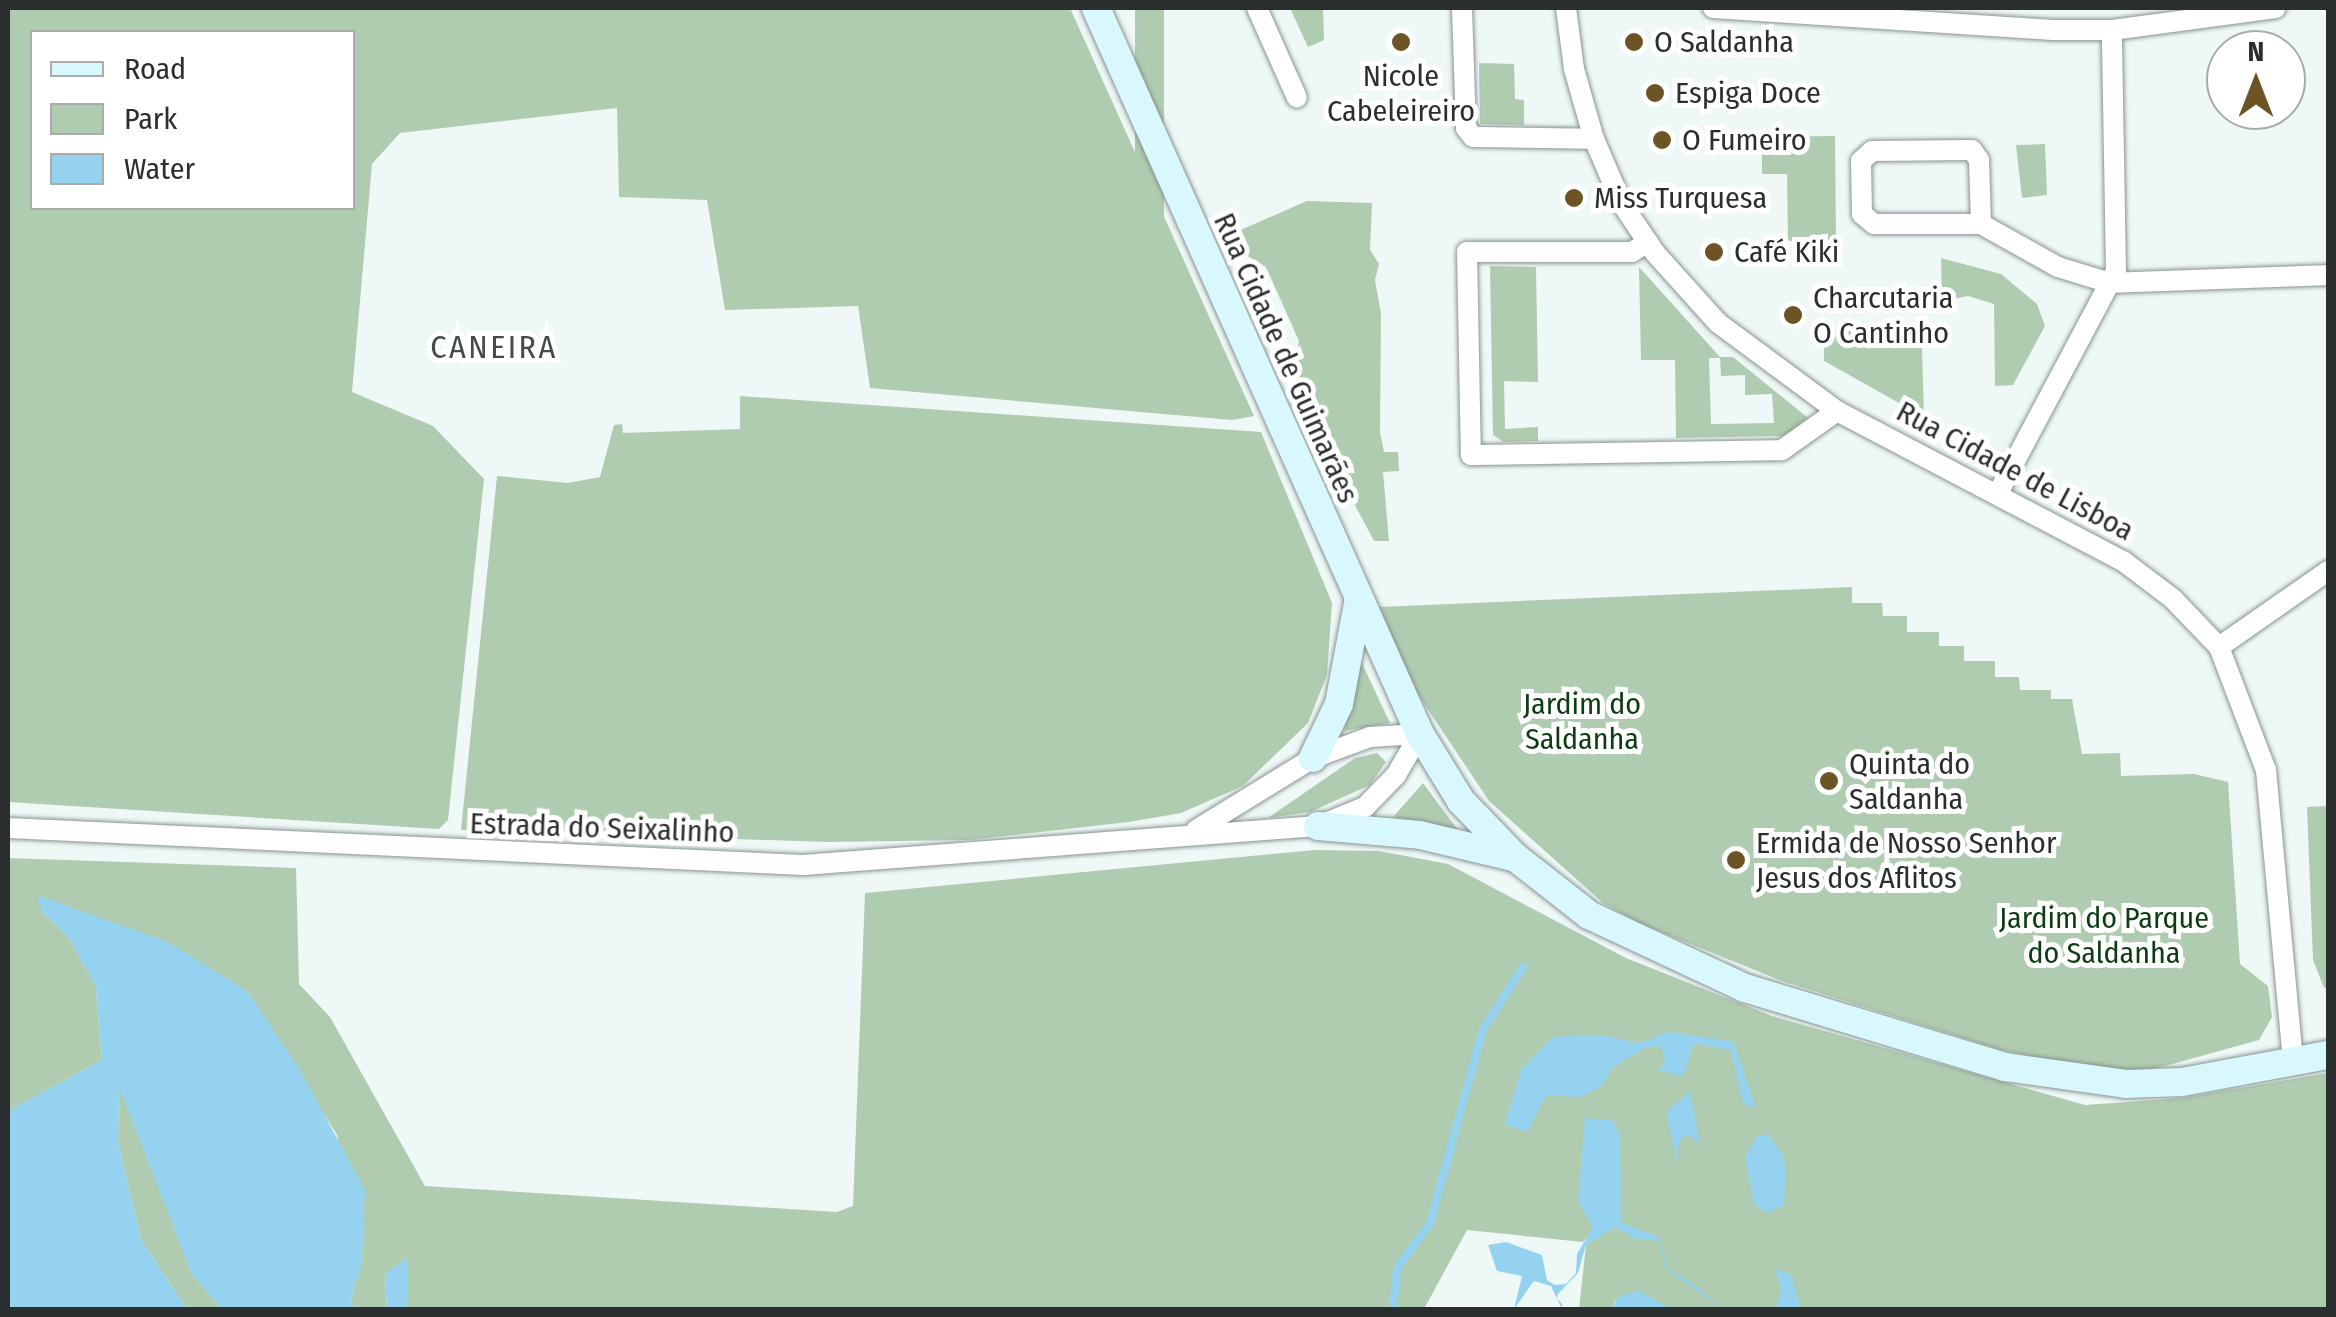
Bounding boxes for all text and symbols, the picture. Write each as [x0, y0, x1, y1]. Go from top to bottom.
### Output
place label: O Saldanha [1654, 24, 1794, 60]
legend [30, 30, 355, 210]
north arrow [2206, 30, 2306, 130]
marker: Nicole Cabeleireiro [1390, 31, 1412, 53]
marker: O Saldanha [1623, 31, 1645, 53]
text: N [2248, 35, 2264, 68]
text: Road [124, 51, 186, 87]
place label: Nicole Cabeleireiro [1327, 58, 1475, 128]
place label: Espiga Doce [1675, 75, 1821, 111]
marker: Espiga Doce [1644, 82, 1666, 104]
text: Park [124, 101, 177, 137]
place label: O Fumeiro [1682, 122, 1806, 158]
marker: O Fumeiro [1651, 129, 1673, 151]
text: Water [124, 151, 195, 187]
place label: Miss Turquesa [1594, 180, 1767, 216]
marker: Miss Turquesa [1563, 187, 1585, 209]
street label: Rua Cidade de Guimarães [1206, 208, 1366, 508]
place label: Café Kiki [1734, 234, 1839, 270]
marker: Café Kiki [1703, 241, 1725, 263]
place label: Charcutaria O Cantinho [1813, 280, 1953, 350]
marker: Charcutaria O Cantinho [1782, 304, 1804, 326]
district label: CANEIRA [430, 328, 558, 366]
street label: Rua Cidade de Lisboa [1890, 393, 2140, 549]
park label: Jardim do Saldanha [1523, 686, 1641, 756]
place label: Quinta do Saldanha [1849, 746, 1970, 816]
marker: Quinta do Saldanha [1818, 770, 1840, 792]
street label: Estrada do Seixalinho [469, 805, 735, 851]
place label: Ermida de Nosso Senhor Jesus dos Aflitos [1756, 825, 2056, 896]
marker: Ermida de Nosso Senhor Jesus dos Aflitos [1725, 849, 1747, 871]
park label: Jardim do Parque do Saldanha [1999, 900, 2209, 970]

